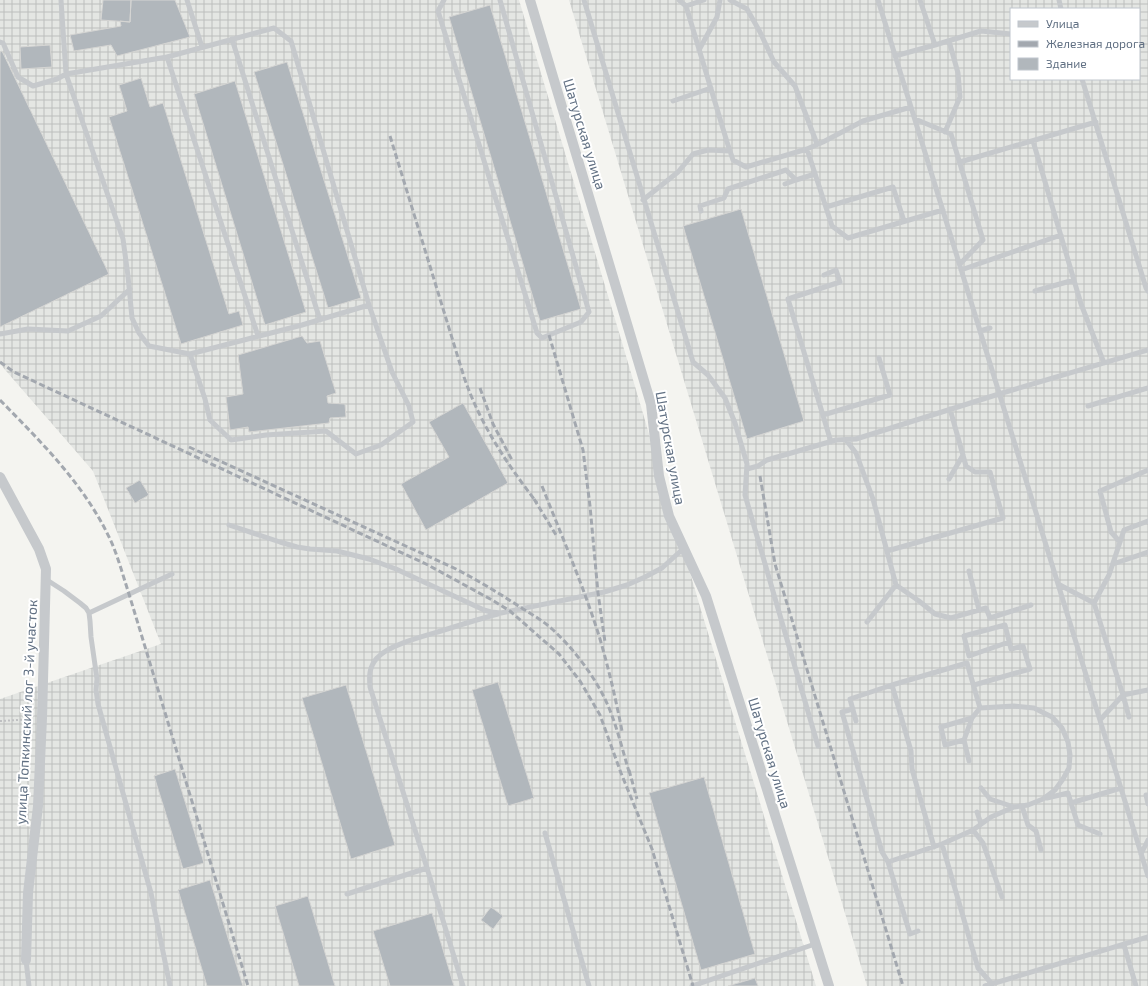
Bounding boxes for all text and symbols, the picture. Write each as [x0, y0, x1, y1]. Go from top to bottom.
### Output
legend [1010, 8, 1140, 80]
text: Улица [1046, 16, 1079, 30]
text: Железная дорога [1046, 36, 1145, 50]
text: Здание [1046, 56, 1087, 70]
street label: Шатурская улица [560, 76, 610, 192]
street label: Шатурская улица [653, 390, 689, 506]
street label: улица Топкинский лог 3-й участок [12, 599, 40, 825]
street label: Шатурская улица [745, 695, 795, 811]

